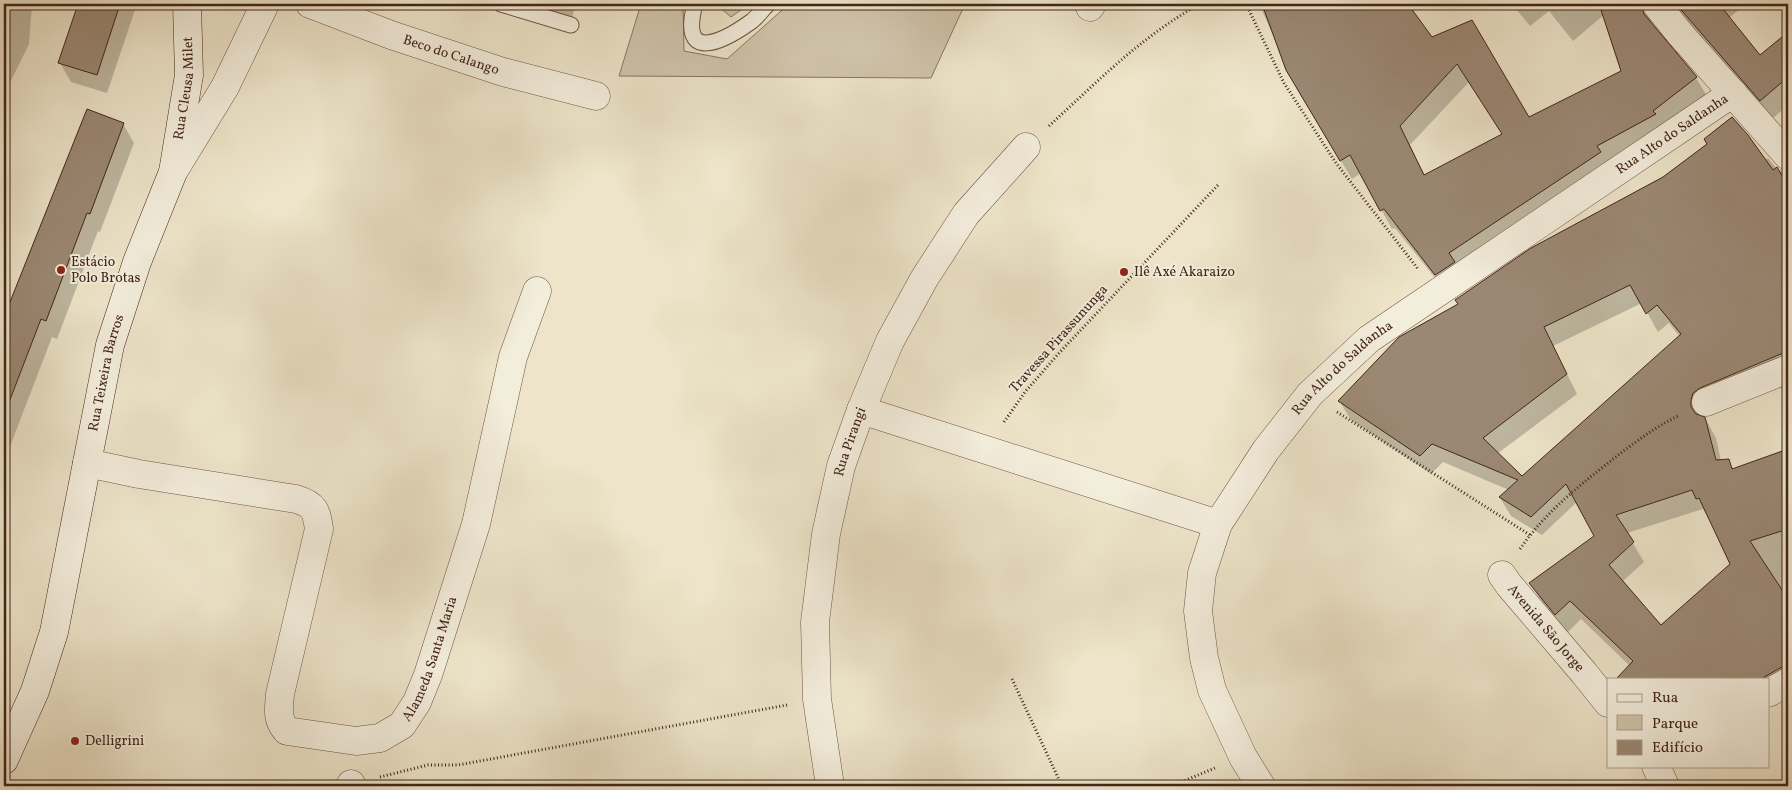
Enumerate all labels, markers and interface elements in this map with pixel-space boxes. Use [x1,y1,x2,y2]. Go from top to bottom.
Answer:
street label: Beco do Calango [400,30,502,80]
street label: Rua Cleusa Milet [169,36,199,141]
street label: Rua Alto do Saldanha [1612,89,1732,179]
place label: Estácio Polo Brotas [71,253,141,288]
place label: Ilê Axé Akaraizo [1134,263,1235,282]
marker: Estácio Polo Brotas [55,264,67,276]
marker: Ilê Axé Akaraizo [1118,266,1130,278]
street label: Travessa Pirassununga [1005,281,1113,397]
street label: Rua Teixeira Barros [84,312,129,433]
street label: Rua Alto do Saldanha [1287,316,1397,419]
street label: Rua Pirangi [829,404,871,478]
street label: Avenida São Jorge [1503,580,1589,676]
street label: Alameda Santa Maria [397,594,462,725]
legend [1607,678,1770,768]
text: Rua [1652,688,1678,709]
text: Parque [1652,714,1698,735]
place label: Delligrini [85,732,144,751]
marker: Delligrini [69,735,81,747]
text: Edifício [1652,738,1703,759]

